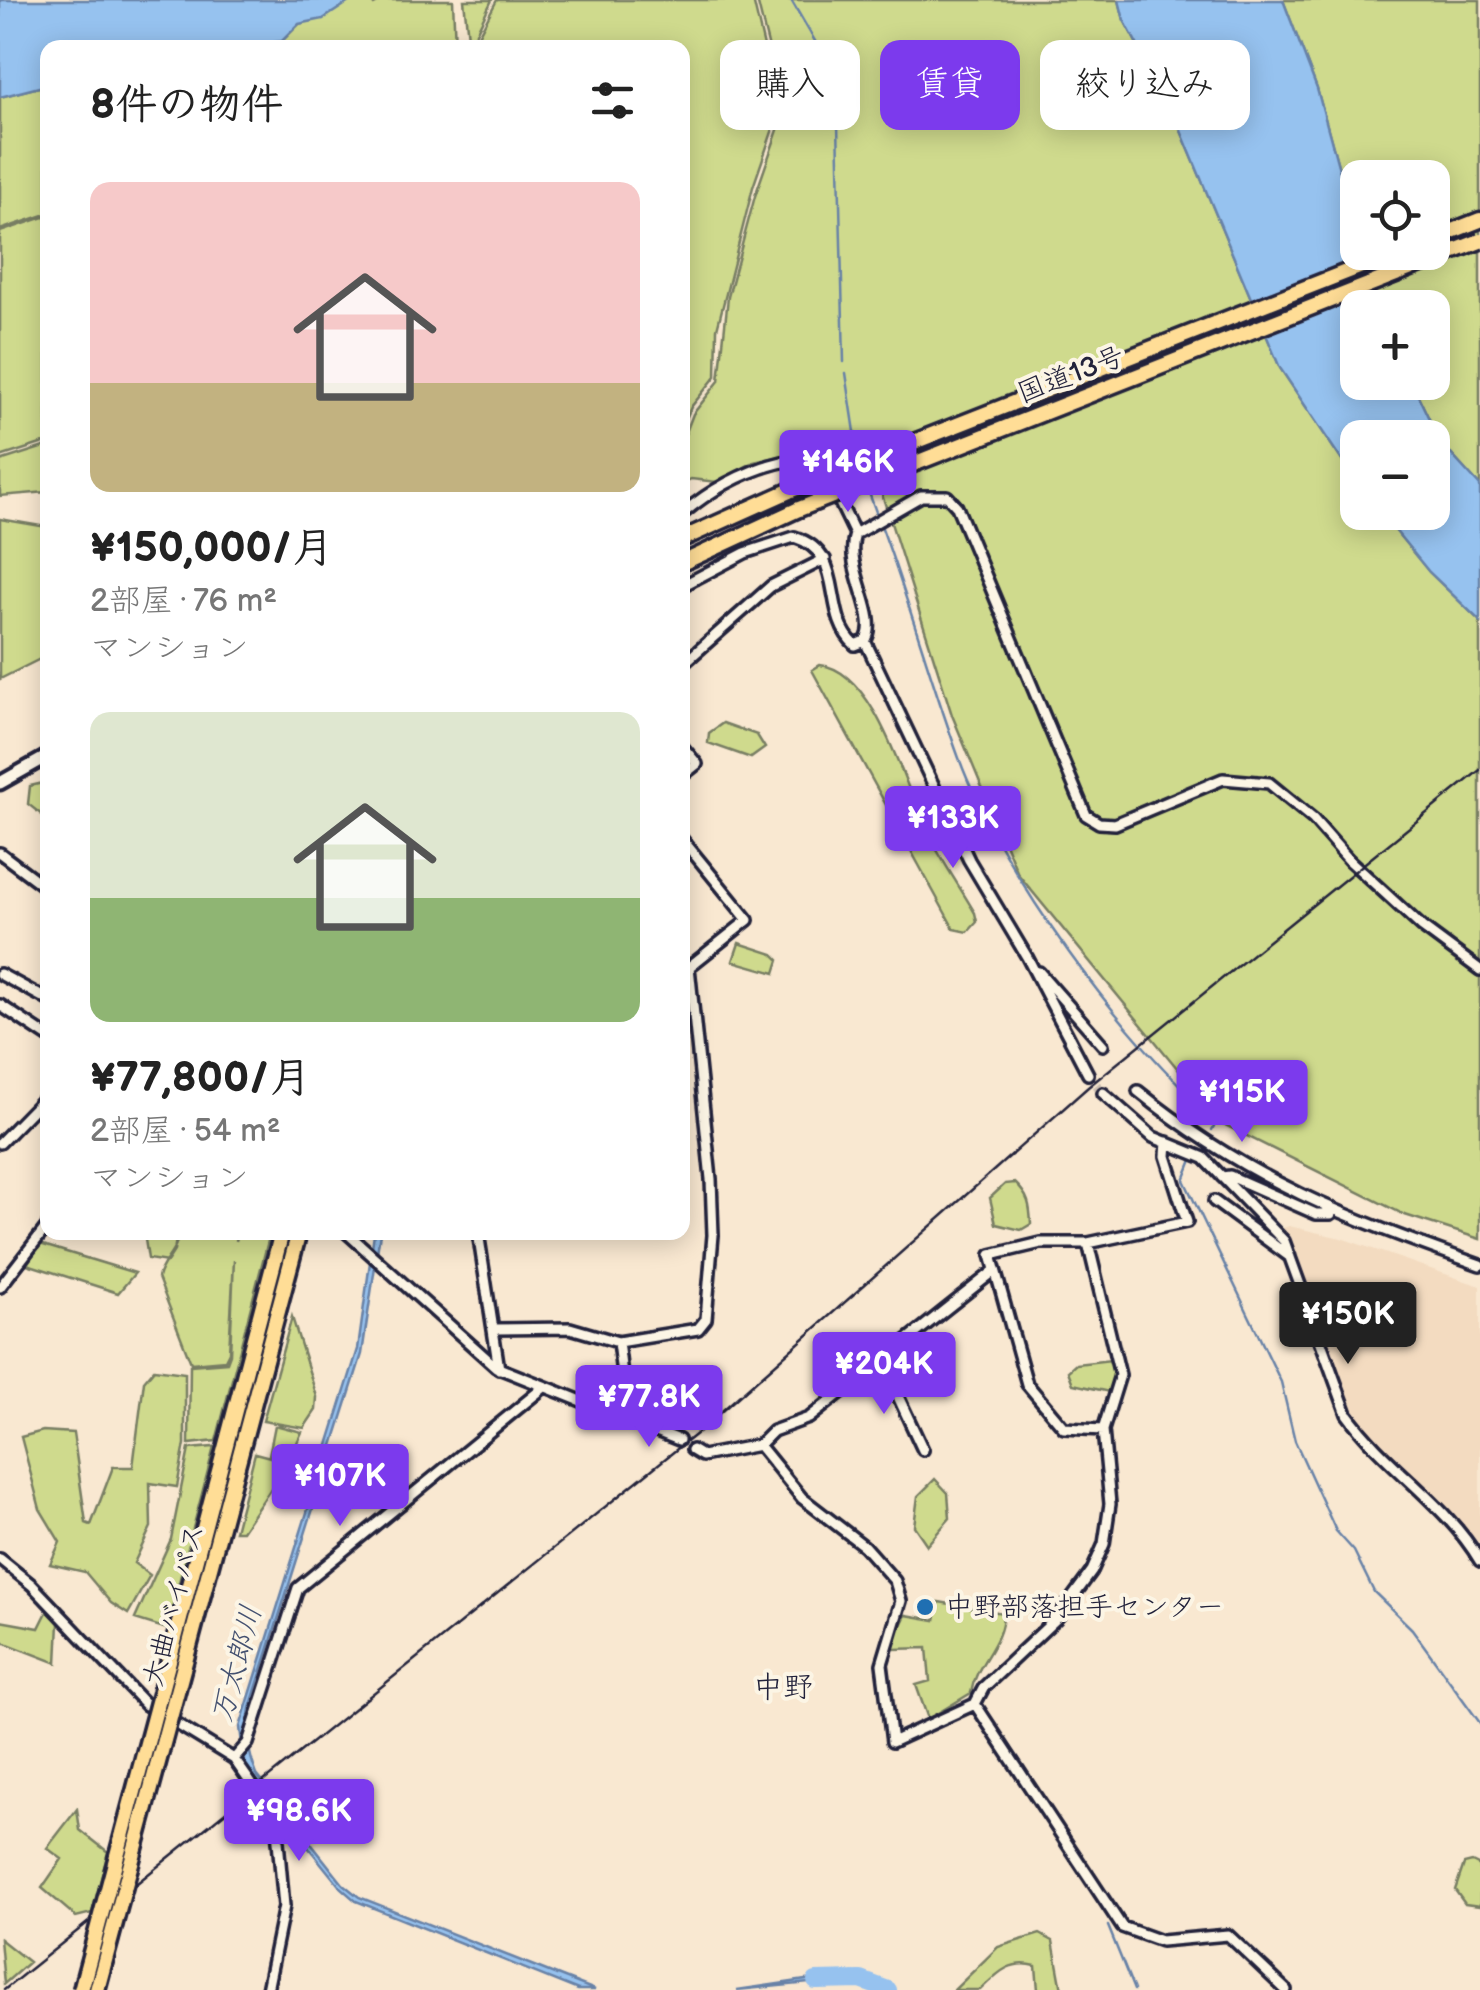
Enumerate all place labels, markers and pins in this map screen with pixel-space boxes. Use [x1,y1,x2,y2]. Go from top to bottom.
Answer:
pin: ¥146K [778,430,918,515]
pin: ¥133K [883,786,1023,871]
pin: ¥115K [1172,1060,1312,1145]
pin: ¥150K [1278,1282,1418,1367]
pin: ¥204K [814,1332,954,1417]
pin: ¥77.8K [568,1365,730,1450]
pin: ¥107K [270,1444,410,1529]
place label: 中野部落担手センター [945,1591,1224,1624]
marker: 中野部落担手センター [914,1596,936,1618]
pin: ¥98.6K [218,1779,380,1864]

